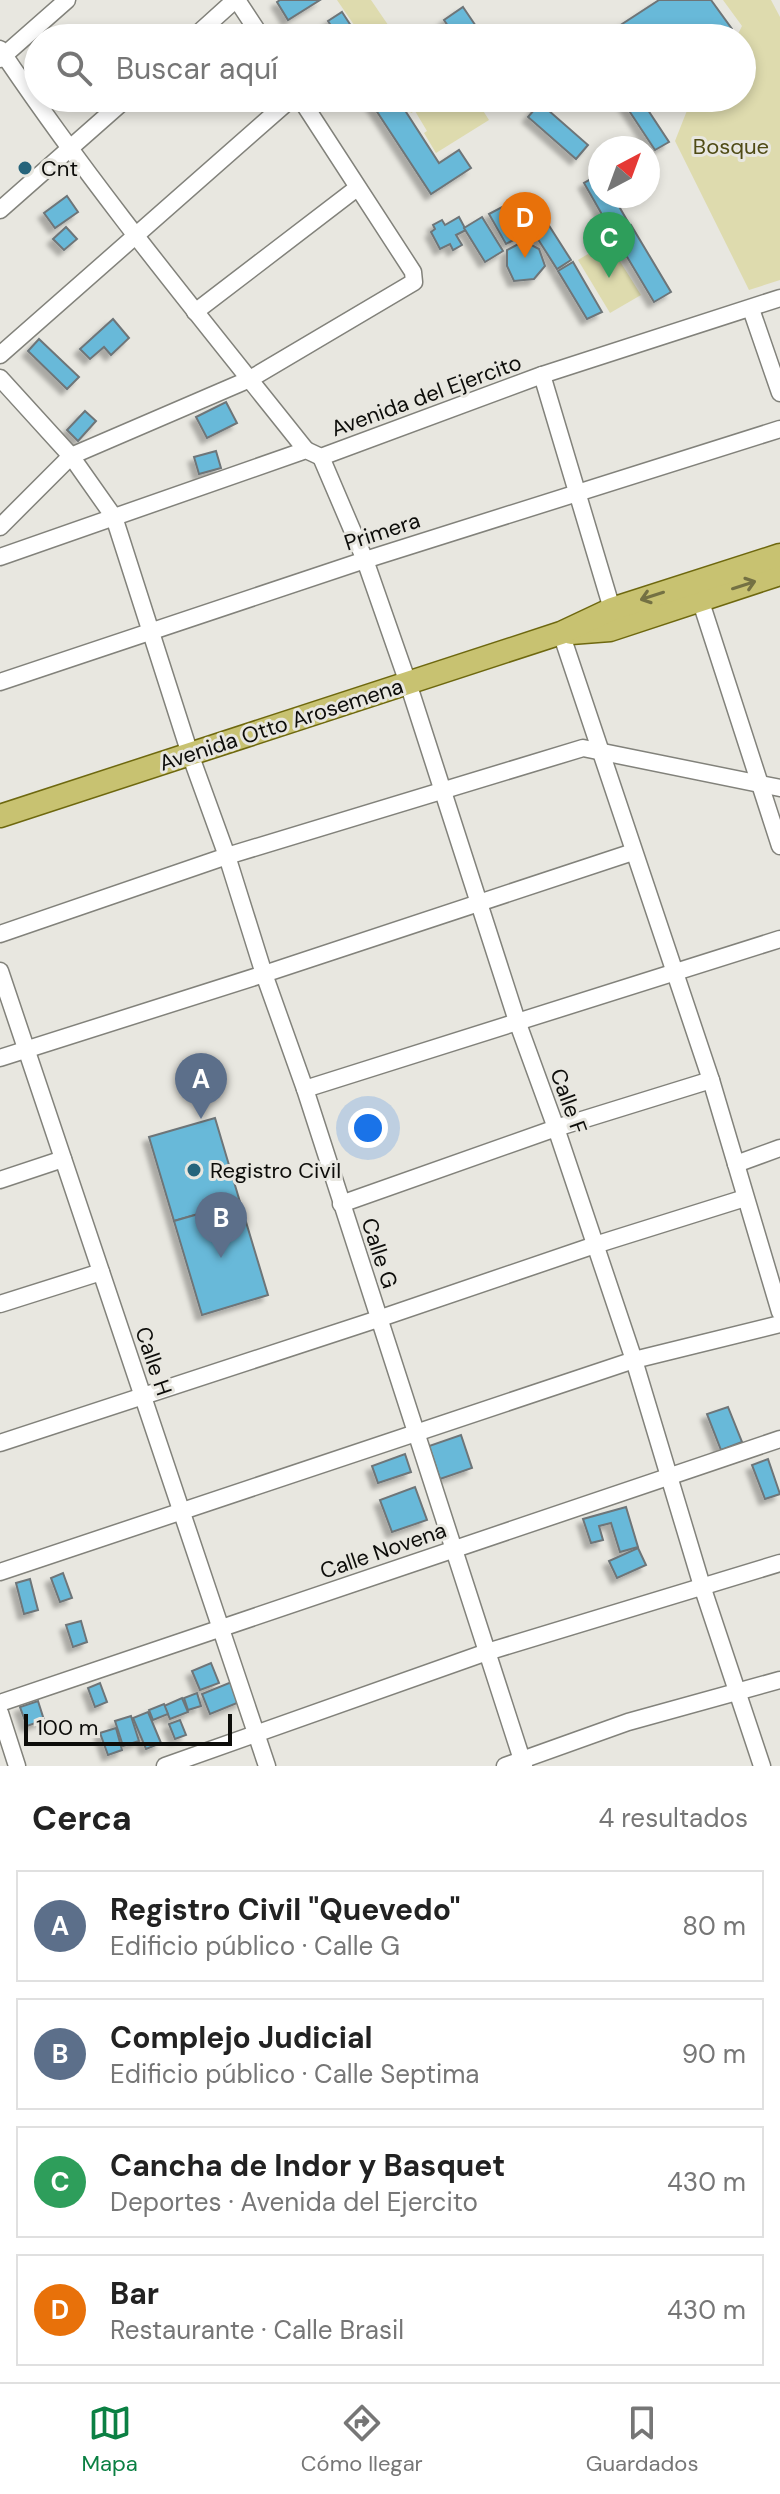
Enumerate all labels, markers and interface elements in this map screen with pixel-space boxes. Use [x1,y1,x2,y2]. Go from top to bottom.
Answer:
search box [24,24,756,112]
icon: search [52,46,96,90]
text: Buscar aquí [116,49,278,88]
park label: Bosque [693,132,769,161]
north arrow [588,136,660,208]
place label: Cnt [41,154,78,183]
marker: Cnt [16,159,34,177]
pin: D [499,192,551,258]
pin: C [583,212,635,278]
street label: Avenida del Ejercito [327,348,525,443]
street label: Primera [340,506,424,557]
one-way arrow [730,577,756,592]
one-way arrow [640,589,666,604]
street label: Avenida Otto Arosemena [155,671,407,778]
pin: A [175,1053,227,1119]
street label: Calle F [543,1064,594,1138]
your location [348,1108,388,1148]
place label: Registro Civil [210,1156,341,1185]
marker: Registro Civil [185,1161,203,1179]
pin: B [195,1192,247,1258]
street label: Calle G [355,1214,405,1292]
street label: Calle H [128,1323,179,1399]
street label: Calle Novena [316,1515,450,1586]
scale bar [24,1710,232,1746]
text: 100 m [36,1713,98,1742]
text: Cerca [32,1796,132,1841]
text: 4 resultados [599,1801,748,1835]
text: Registro Civil "Quevedo" [110,1890,460,1929]
text: A [51,1909,69,1943]
text: 80 m [682,1909,746,1943]
text: Edificio público · Calle G [110,1929,400,1963]
text: Complejo Judicial [110,2018,373,2057]
text: B [52,2037,68,2071]
text: 90 m [682,2037,746,2071]
text: Edificio público · Calle Septima [110,2057,480,2091]
text: Cancha de Indor y Basquet [110,2146,505,2185]
text: C [50,2165,70,2199]
text: 430 m [667,2165,746,2199]
text: Deportes · Avenida del Ejercito [110,2185,478,2219]
text: Bar [110,2274,159,2313]
text: D [51,2293,69,2327]
text: 430 m [667,2293,746,2327]
text: Restaurante · Calle Brasil [110,2313,404,2347]
tab: Mapa [82,2401,138,2478]
tab: Cómo llegar [301,2401,423,2478]
tab: Guardados [586,2401,698,2478]

